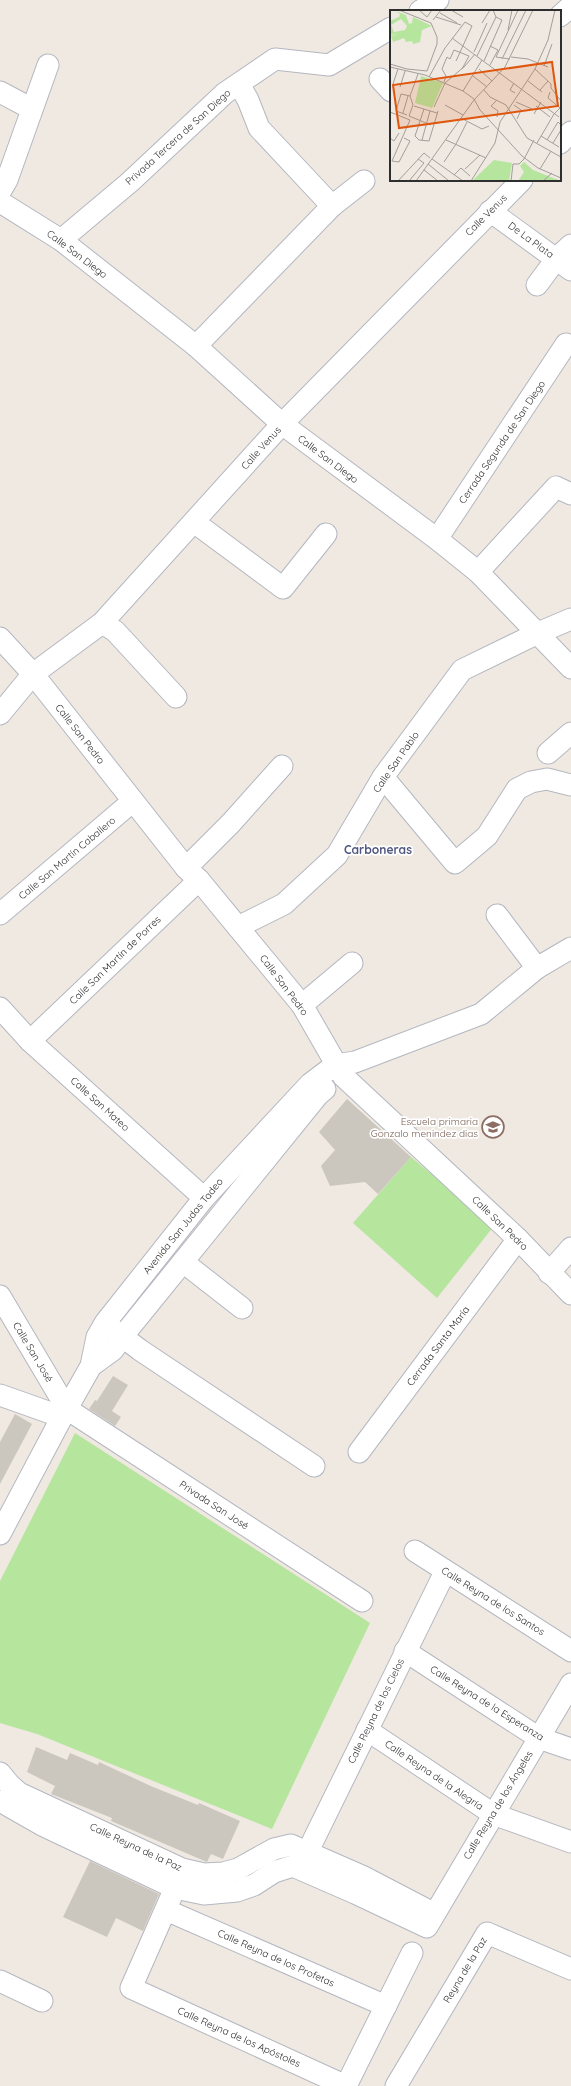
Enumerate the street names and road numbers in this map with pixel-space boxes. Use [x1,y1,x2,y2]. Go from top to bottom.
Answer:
street label: Privada Tercera de San Diego [123,86,233,188]
street label: Calle Venus [462,191,510,239]
street label: De La Plata [506,219,556,261]
street label: Calle San Diego [44,227,110,281]
street label: Cerrada Segunda de San Diego [456,378,548,506]
street label: Calle Venus [238,423,284,472]
street label: Calle San Diego [295,432,361,486]
street label: Calle San Pedro [52,701,108,767]
street label: Calle San Pablo [370,729,422,795]
street label: Calle San Martín Caballero [16,814,118,902]
street label: Calle San Martín de Porres [67,913,164,1007]
street label: Calle San Pedro [257,952,311,1018]
street label: Calle San Mateo [68,1074,132,1134]
street label: Avenida San Judas Tadeo [140,1175,226,1277]
street label: Calle San Pedro [469,1193,531,1253]
street label: Cerrada Santa María [404,1303,472,1389]
street label: Calle San José [10,1320,56,1385]
street label: Privada San José [177,1478,252,1533]
street label: Calle Reyna de los Santos [439,1564,547,1638]
street label: Calle Reyna de los Cielos [345,1656,407,1766]
street label: Calle Reyna de la Esperanza [428,1663,546,1743]
street label: Calle Reyna de la Alegría [382,1737,486,1813]
street label: Calle Reyna de los Ángeles [460,1748,536,1862]
street label: Calle Reyna de la Paz [88,1820,184,1874]
street label: Calle Reyna de los Profetas [215,1926,337,1990]
street label: Reyna de la Paz [440,1934,490,2005]
street label: Calle Reyna de los Apóstoles [175,2004,303,2070]

